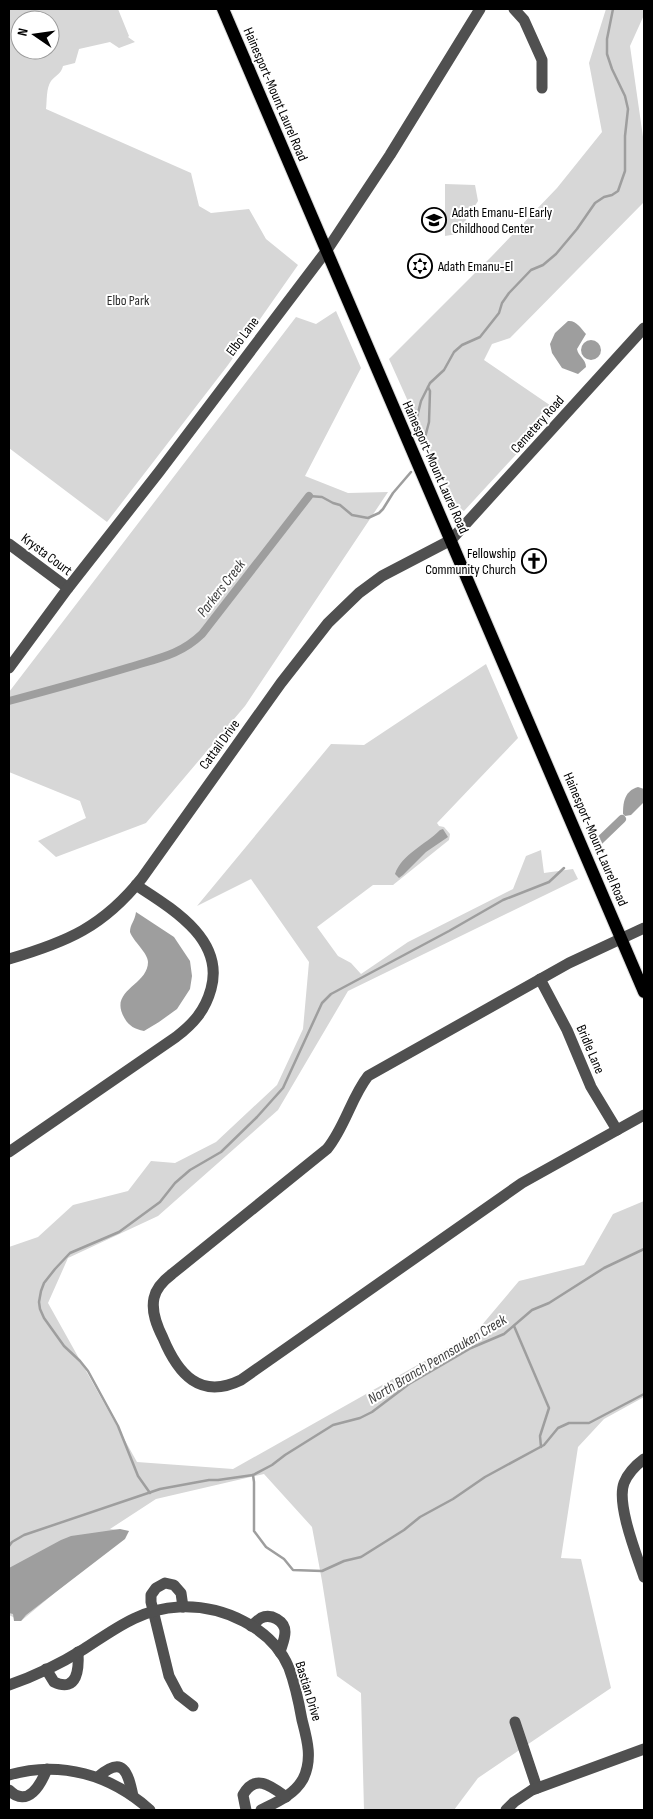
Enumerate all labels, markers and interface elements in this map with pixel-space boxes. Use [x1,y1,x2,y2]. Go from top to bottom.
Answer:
north arrow [10,10,60,60]
street label: Hainesport-Mount Laurel Road [240,25,311,164]
text: N [14,27,32,38]
place label: Adath Emanu-El Early Childhood Center [451,204,553,237]
school or university icon: Adath Emanu-El Early Childhood Center [421,207,447,233]
synagogue icon: Adath Emanu-El [407,253,433,279]
place label: Adath Emanu-El [437,258,513,275]
park label: Elbo Park [107,292,150,309]
street label: Elbo Lane [222,313,263,359]
street label: Cemetery Road [507,392,568,457]
street label: Hainesport-Mount Laurel Road [399,398,473,536]
street label: Krysta Court [18,530,76,579]
place label: Fellowship Community Church [425,545,516,578]
church icon: Fellowship Community Church [521,548,547,574]
water label: Parkers Creek [193,555,250,621]
street label: Cattail Drive [196,716,243,773]
street label: Hainesport-Mount Laurel Road [560,770,631,909]
street label: Bridle Lane [573,1022,608,1076]
water label: North Branch Pennsauken Creek [364,1310,511,1408]
street label: Bastian Drive [291,1659,326,1723]

